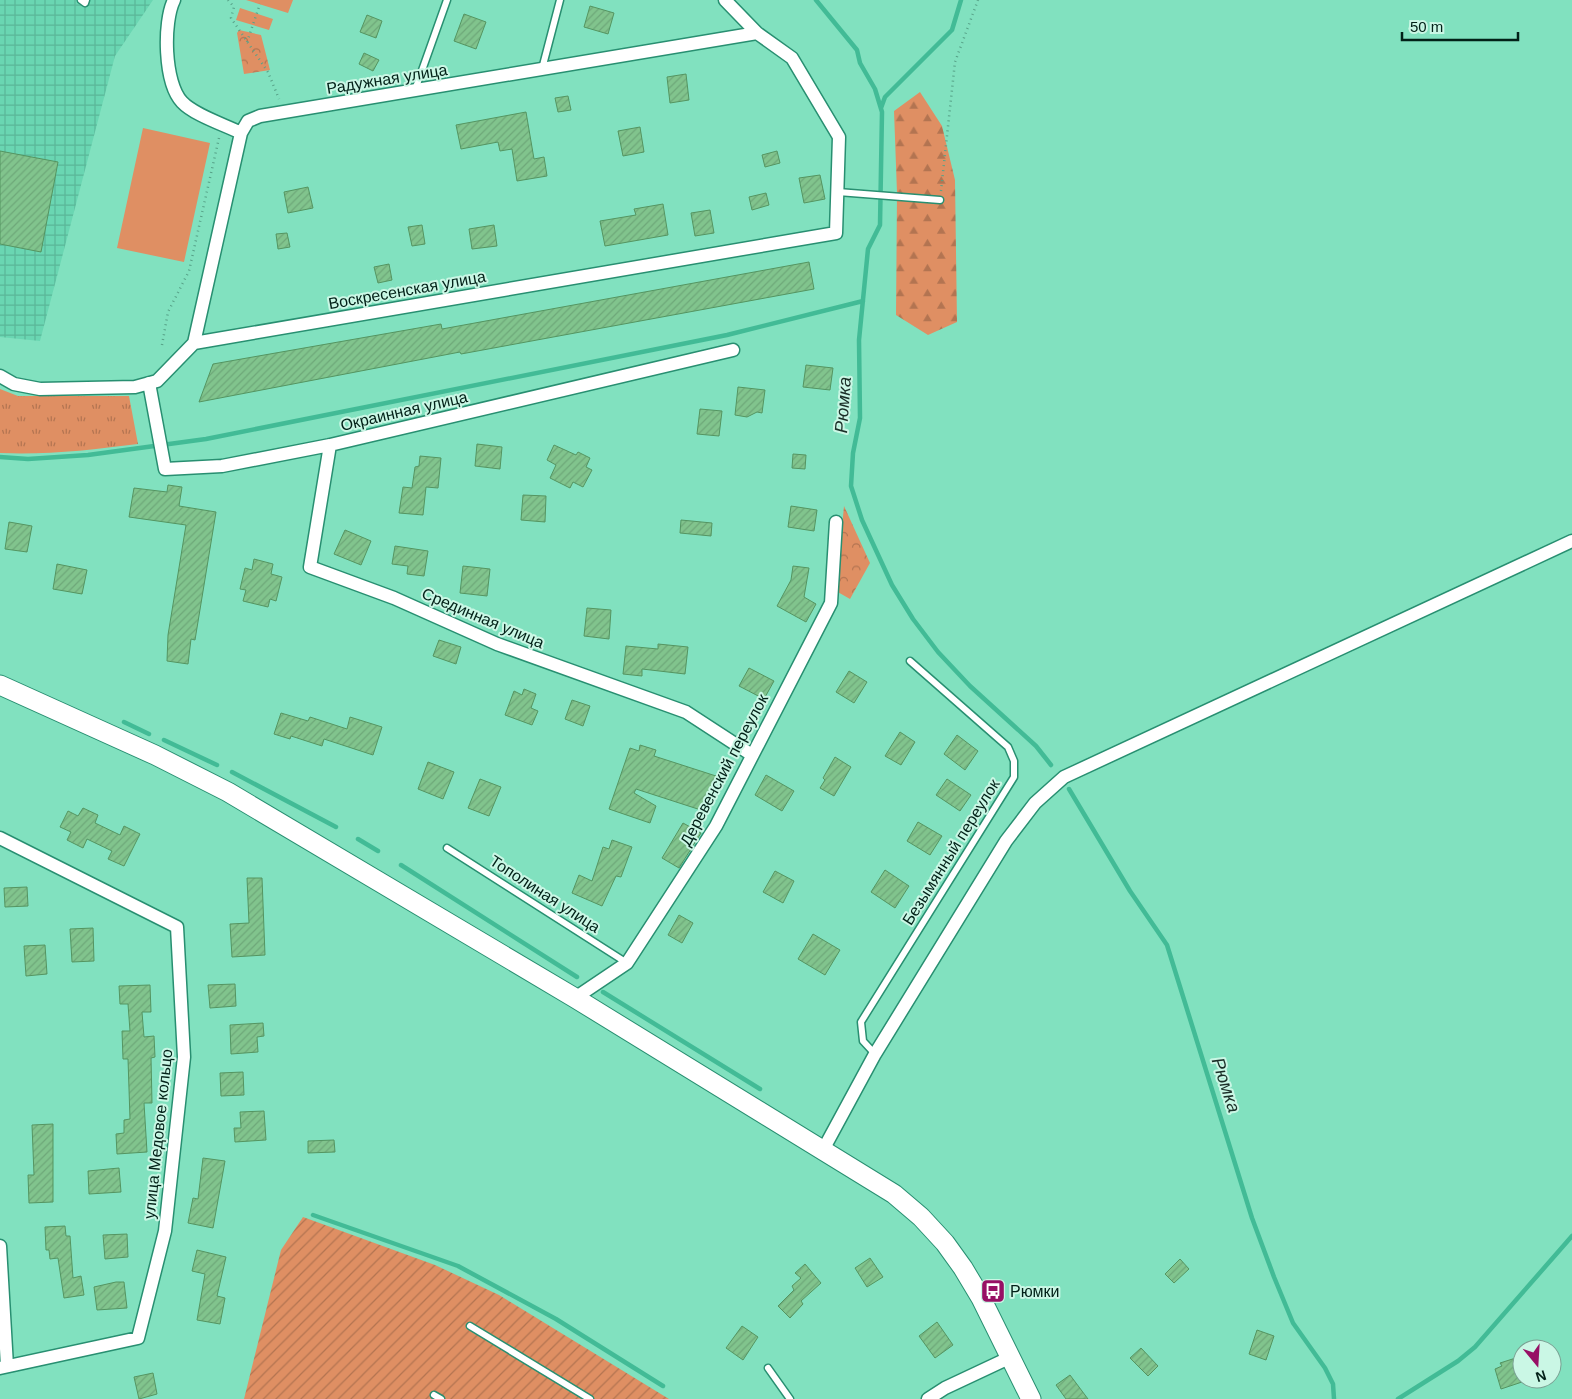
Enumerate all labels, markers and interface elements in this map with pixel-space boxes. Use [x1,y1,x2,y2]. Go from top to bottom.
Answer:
scale bar [1402,10,1518,42]
text: 50 m [1410,18,1443,35]
street label: Радужная улица [325,61,449,97]
street label: Воскресенская улица [327,268,487,312]
water label: Рюмка [831,376,855,434]
street label: Окраинная улица [339,388,469,434]
street label: Срединная улица [419,585,547,651]
street label: Деревенский переулок [677,690,772,849]
street label: Безымянный переулок [899,775,1003,928]
street label: Тополиная улица [487,852,603,936]
street label: улица Медовое кольцо [141,1048,175,1220]
water label: Рюмка [1208,1055,1244,1115]
bus stop icon: Рюмки [980,1278,1006,1304]
place label: Рюмки [1010,1283,1059,1300]
north arrow [1512,1339,1562,1389]
text: N [1534,1367,1548,1386]

